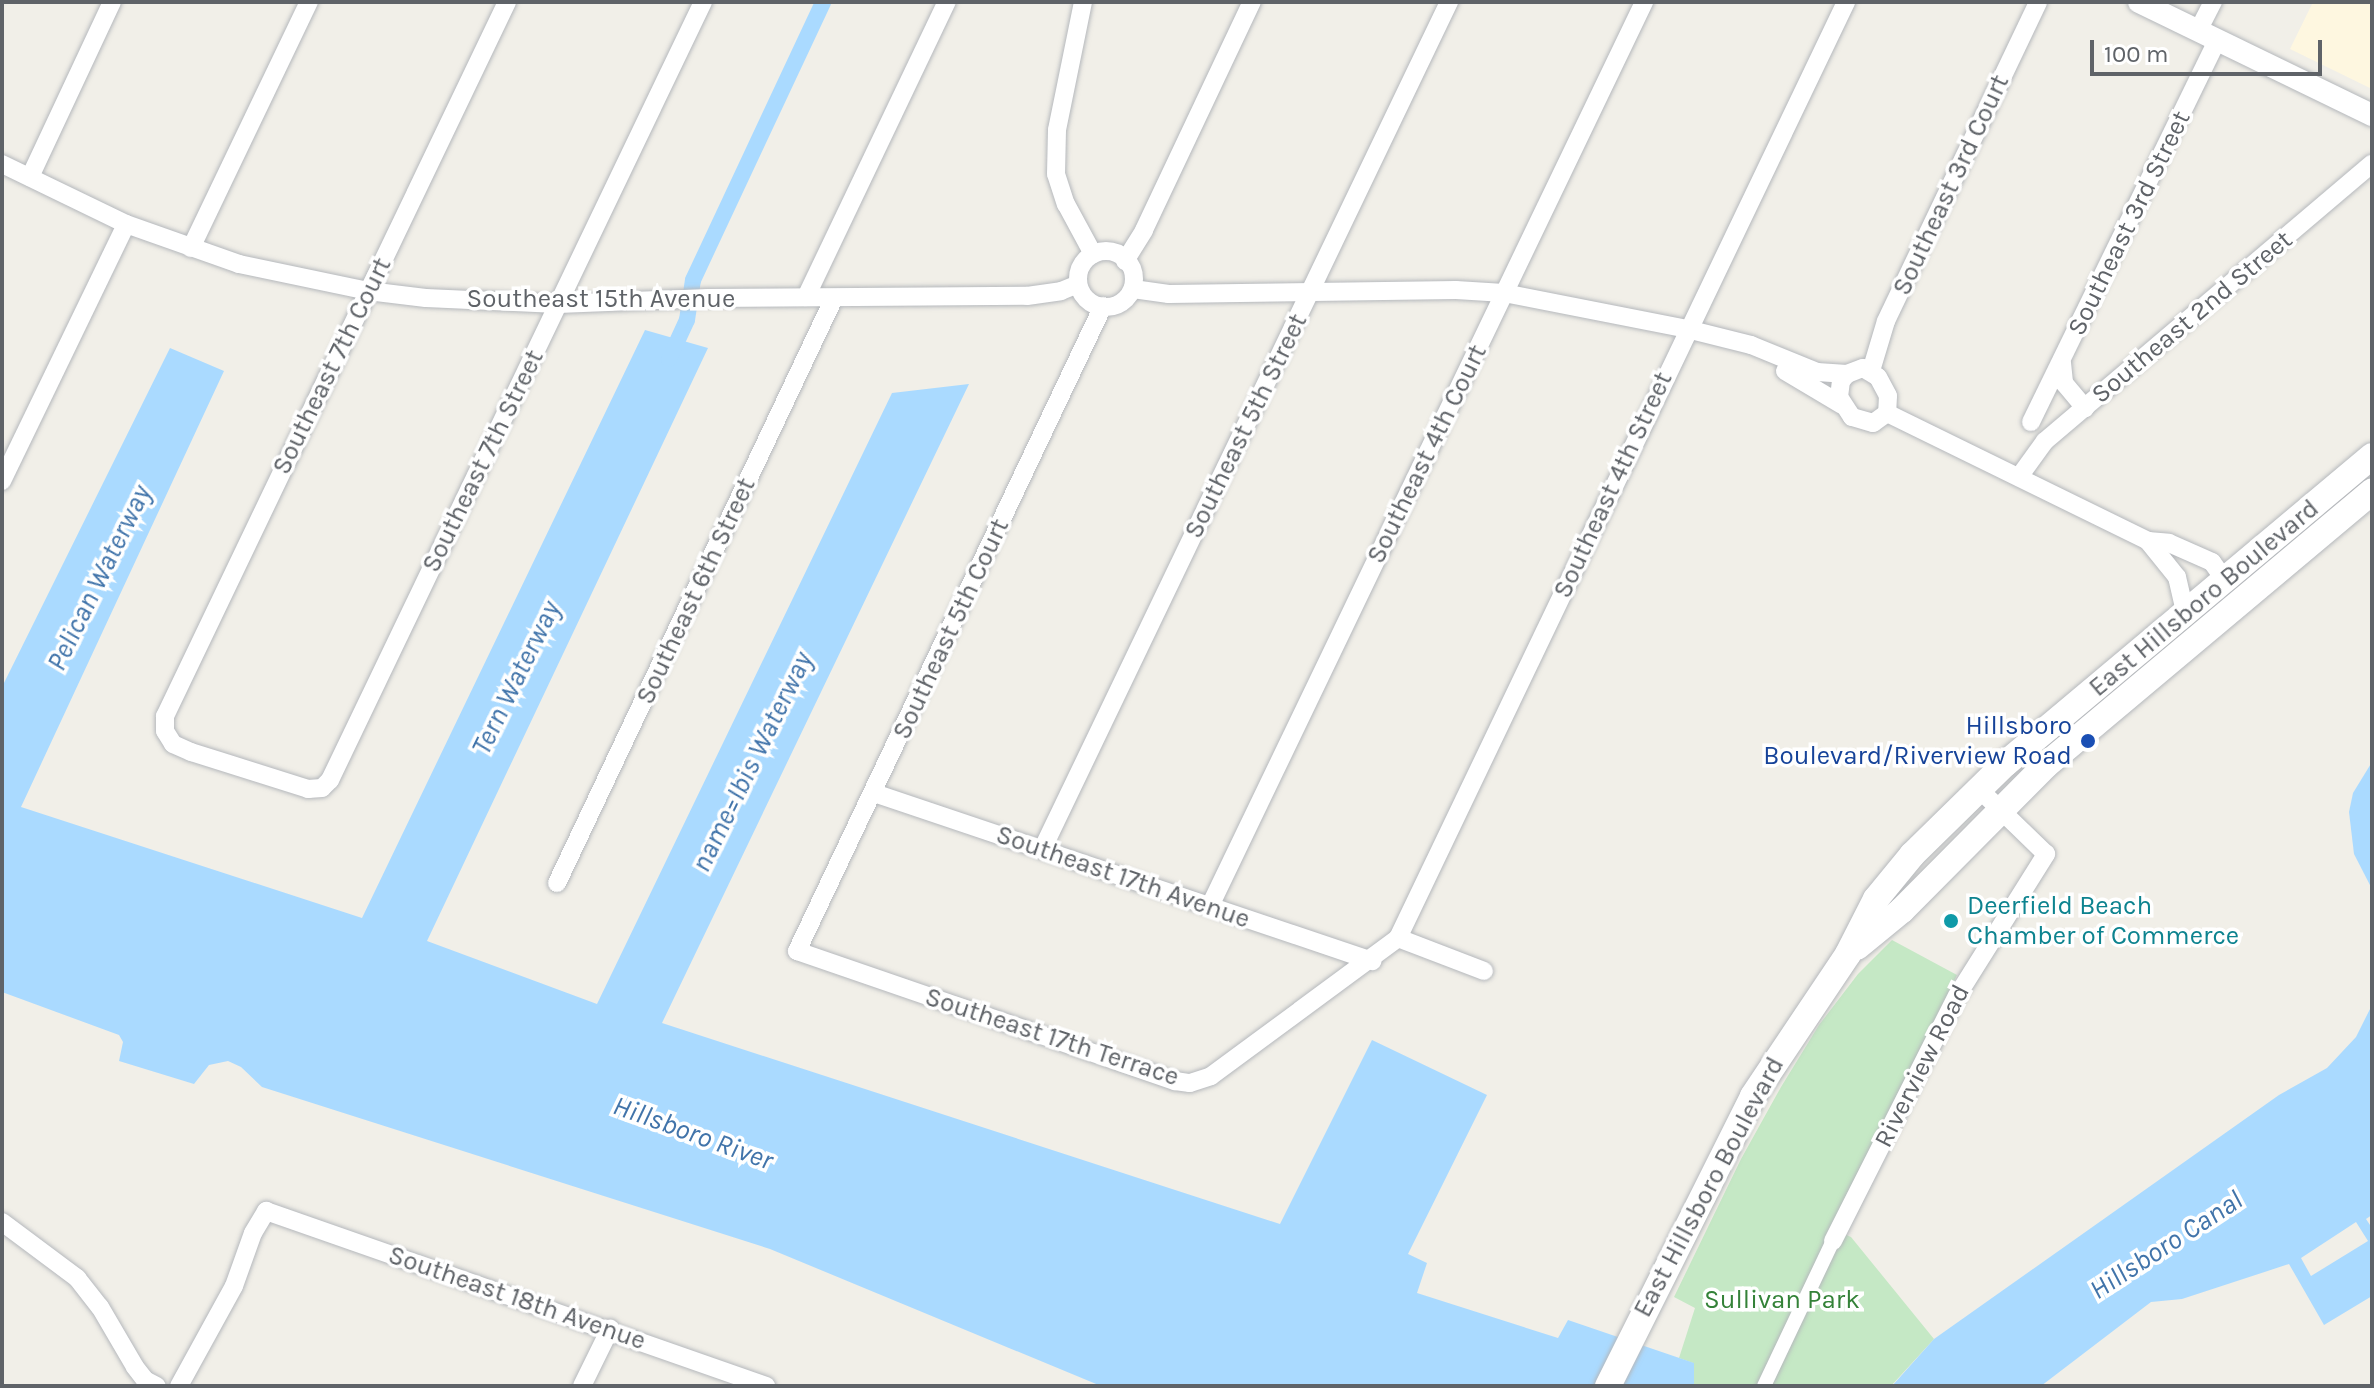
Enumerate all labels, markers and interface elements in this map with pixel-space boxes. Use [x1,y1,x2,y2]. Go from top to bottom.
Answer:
scale bar [2094,24,2326,74]
text: 100 m [2104,40,2169,68]
street label: Southeast 3rd Court [1886,70,2016,300]
street label: Southeast 3rd Street [2061,106,2197,340]
street label: Southeast 2nd Street [2085,224,2299,410]
street label: Southeast 7th Court [266,253,398,479]
street label: Southeast 15th Avenue [467,283,735,315]
street label: Southeast 5th Street [1178,309,1314,543]
street label: Southeast 4th Court [1360,339,1494,569]
street label: Southeast 7th Street [416,345,550,577]
street label: Southeast 4th Street [1547,367,1679,603]
street label: Southeast 6th Street [630,473,762,709]
water label: Pelican Waterway [40,480,158,676]
street label: East Hillsboro Boulevard [2083,493,2325,703]
street label: Southeast 5th Court [886,514,1016,744]
water label: Tern Waterway [464,596,568,760]
water label: name=Ibis Waterway [684,646,820,878]
place label: Hillsboro Boulevard/Riverview Road [1763,710,2072,772]
marker: Hillsboro Boulevard/Riverview Road [2079,732,2097,750]
street label: Southeast 17th Avenue [992,819,1254,935]
place label: Deerfield Beach Chamber of Commerce [1967,890,2239,952]
marker: Deerfield Beach Chamber of Commerce [1942,912,1960,930]
street label: Riverview Road [1868,979,1976,1153]
street label: Southeast 17th Terrace [921,981,1183,1093]
street label: East Hillsboro Boulevard [1627,1052,1791,1322]
water label: Hillsboro River [608,1089,778,1177]
water label: Hillsboro Canal [2083,1183,2249,1307]
street label: Southeast 18th Avenue [384,1239,650,1357]
park label: Sullivan Park [1704,1284,1860,1316]

